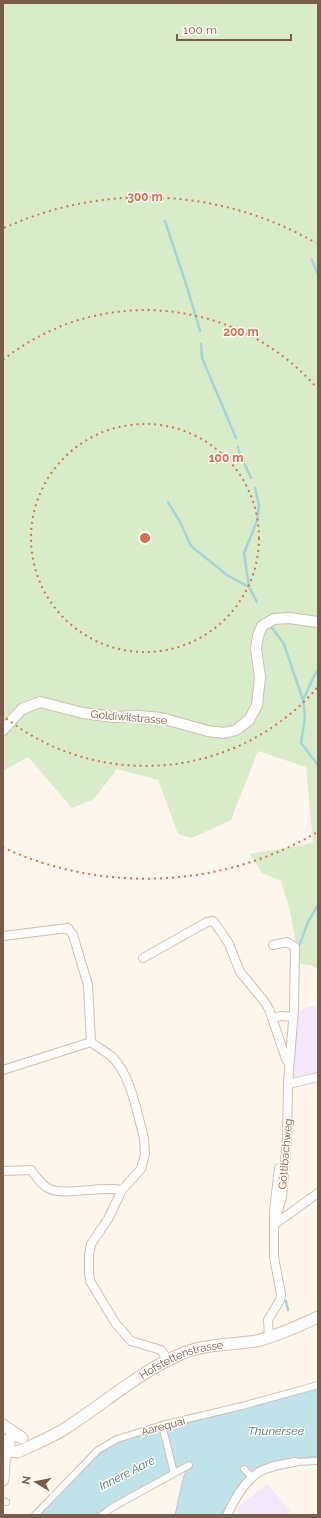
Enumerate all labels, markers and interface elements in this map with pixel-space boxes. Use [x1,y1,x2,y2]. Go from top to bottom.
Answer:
scale bar [177,16,291,42]
text: 100 m [183,23,217,37]
text: 300 m [127,190,163,204]
text: 200 m [223,325,259,339]
text: 100 m [209,451,243,465]
centre of rings [138,531,152,545]
street label: Goldiwilstrasse [90,708,168,727]
street label: Göttibachweg [276,1118,295,1190]
street label: Hofstettenstrasse [137,1339,224,1382]
street label: Aarequai [140,1414,187,1439]
water label: Thunersee [248,1424,305,1438]
water label: Innere Aare [97,1453,158,1493]
north arrow [16,1462,56,1502]
text: N [20,1475,34,1486]

